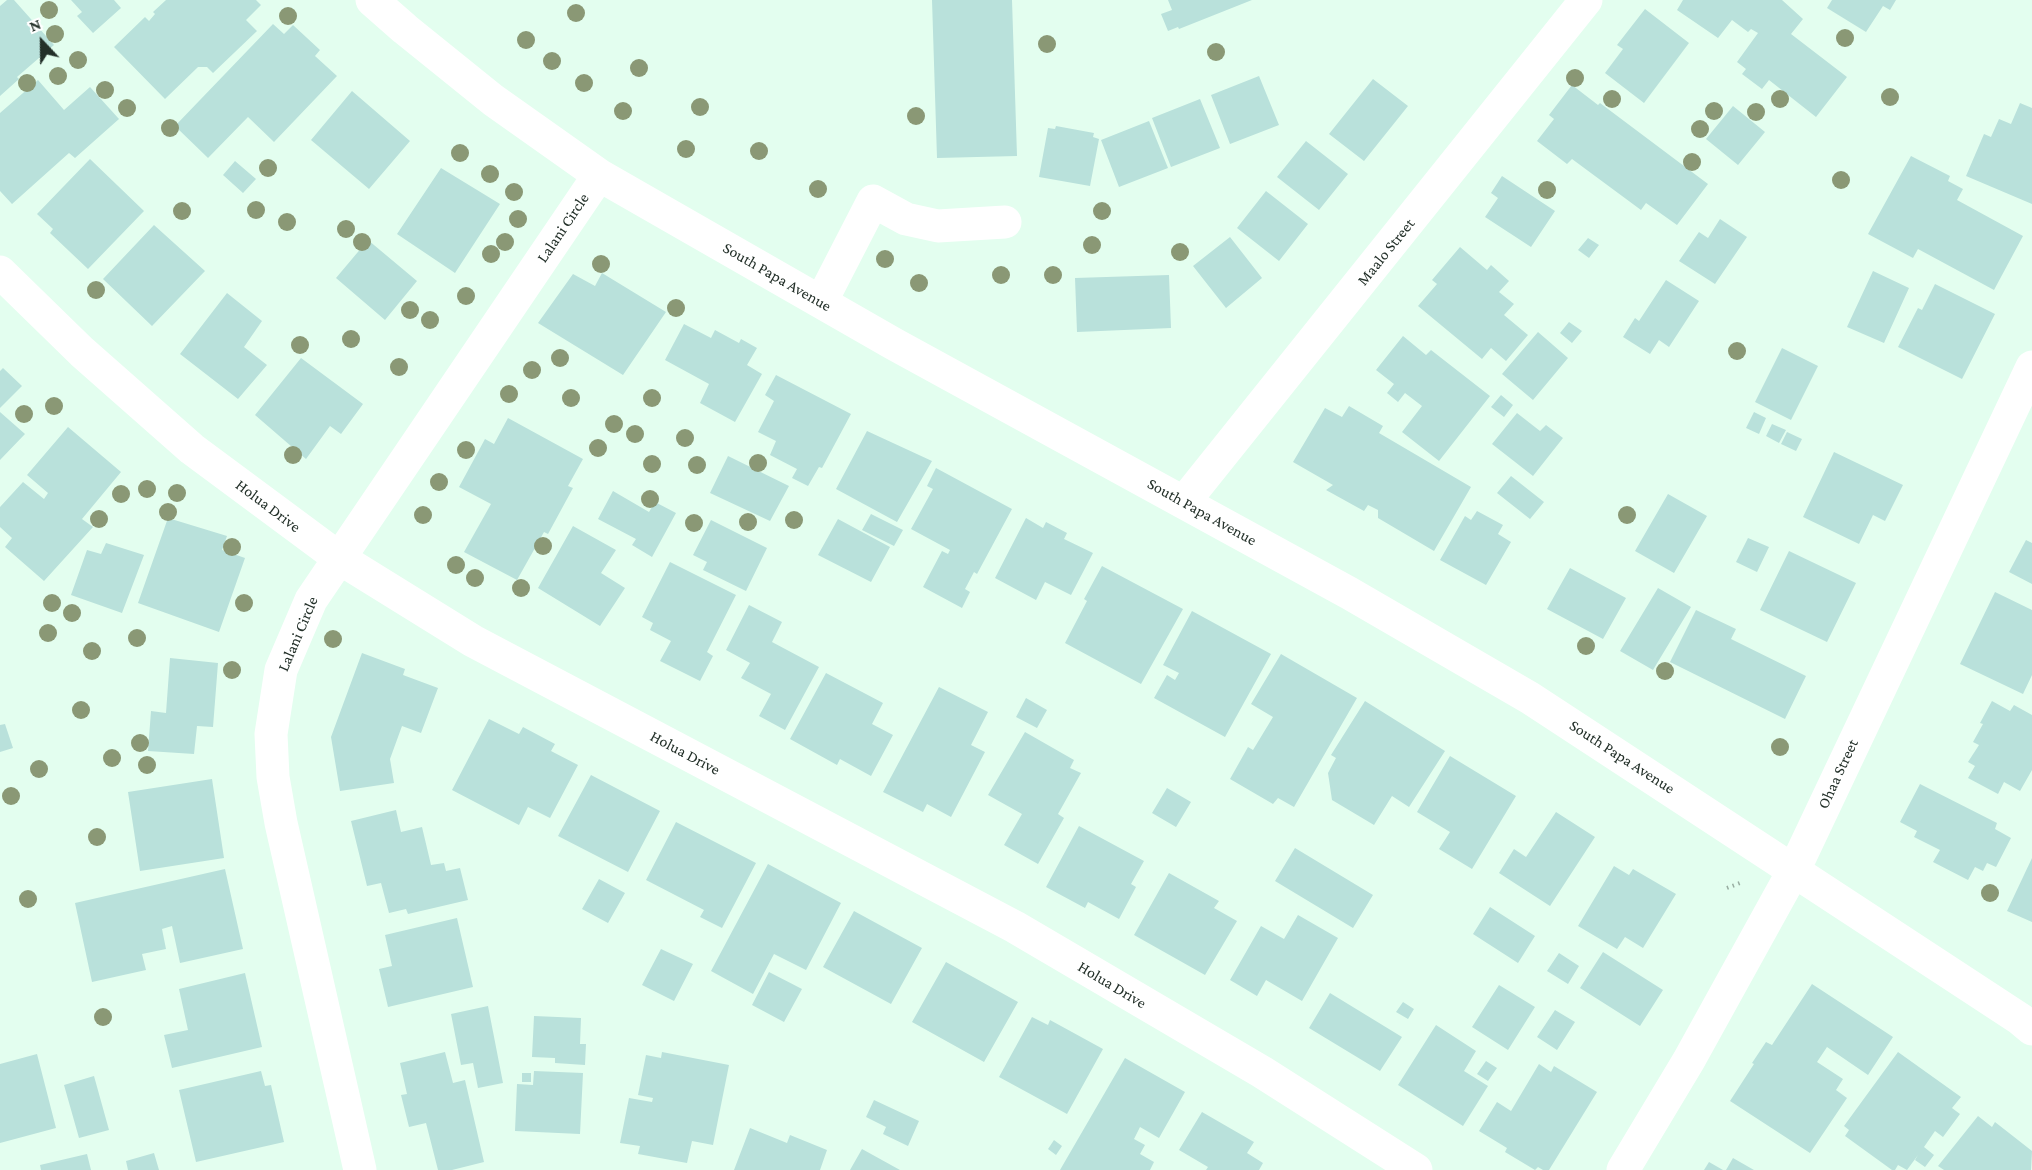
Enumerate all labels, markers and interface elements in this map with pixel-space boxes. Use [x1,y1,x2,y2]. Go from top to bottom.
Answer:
north arrow [12,12,72,72]
text: N [27,15,43,35]
street label: Lalani Circle [533,190,593,266]
street label: Maalo Street [1353,215,1419,289]
street label: South Papa Avenue [719,238,835,316]
street label: South Papa Avenue [1144,474,1260,550]
street label: Holua Drive [232,475,304,537]
street label: Lalani Circle [274,594,322,674]
street label: South Papa Avenue [1566,716,1678,798]
street label: Holua Drive [647,727,723,779]
street label: Ohaa Street [1814,736,1862,812]
street label: Holua Drive [1074,957,1150,1013]

